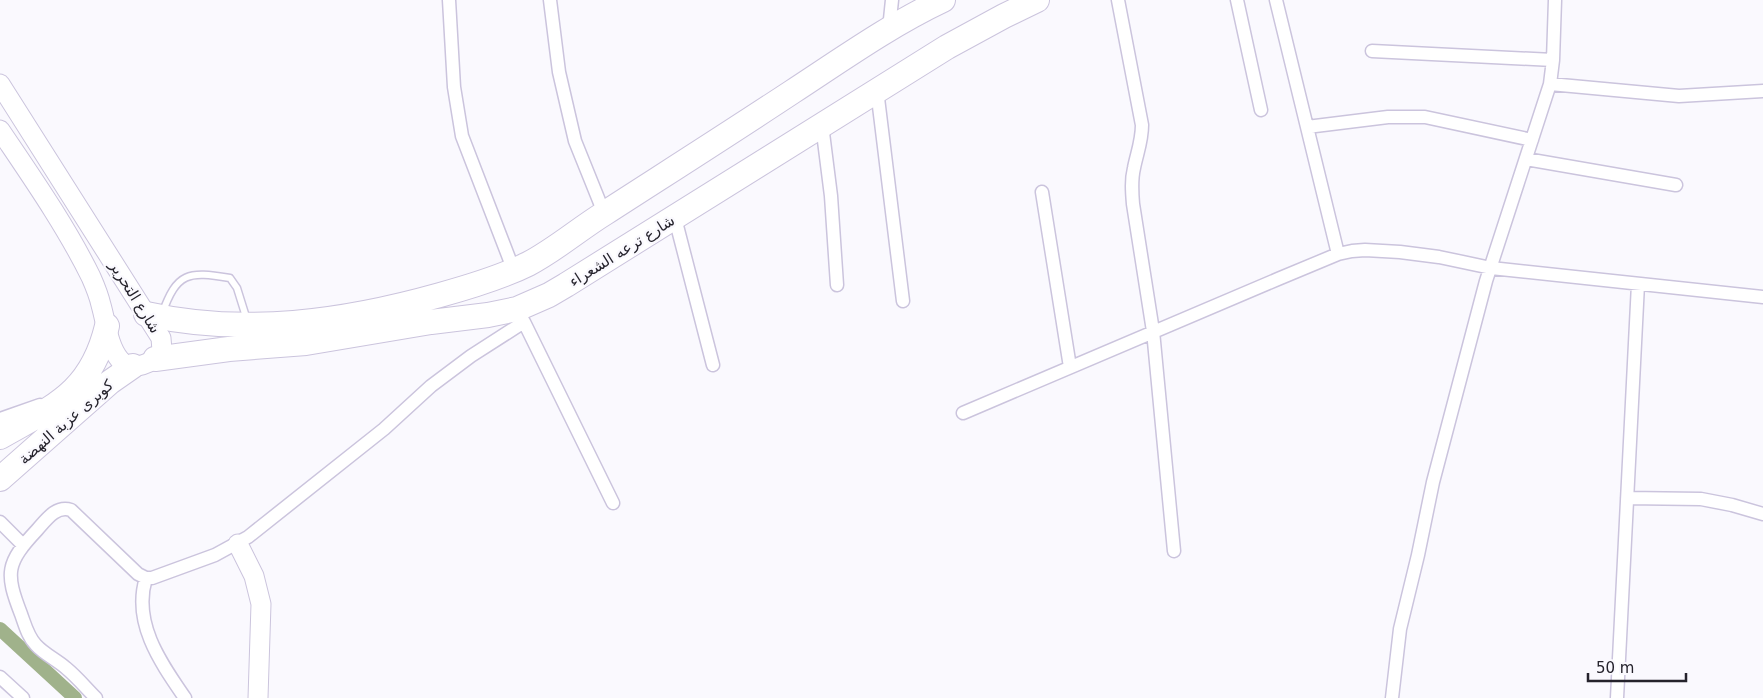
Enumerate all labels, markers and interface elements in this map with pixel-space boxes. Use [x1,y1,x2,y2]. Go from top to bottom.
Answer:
street label: شارع ترعه الشعراء [566,211,678,291]
street label: شارع التحرير [105,257,164,336]
street label: كوبرى عزبة النهضة [15,376,118,468]
scale bar [1588,650,1686,682]
text: 50 m [1596,659,1634,677]

